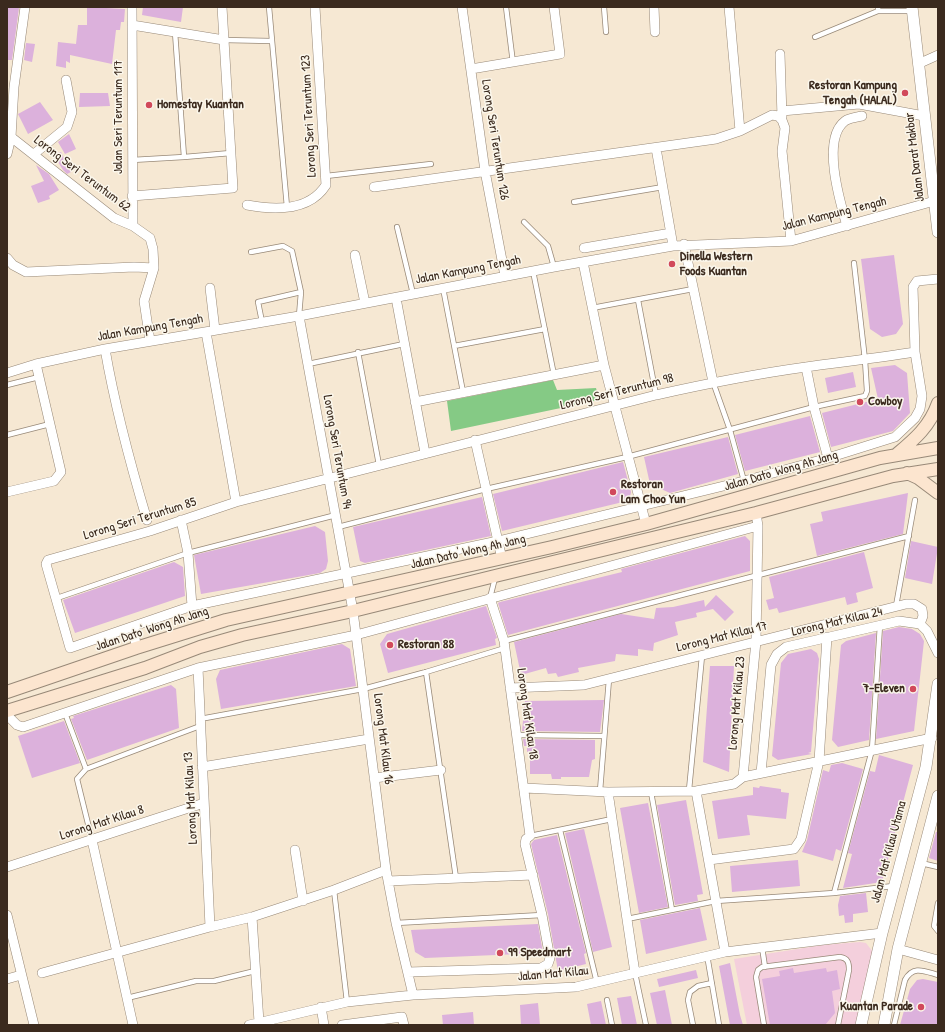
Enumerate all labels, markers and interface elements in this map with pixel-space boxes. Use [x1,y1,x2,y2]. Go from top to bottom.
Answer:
street label: Lorong Seri Teruntum 123 [298,54,320,178]
street label: Jalan Seri Teruntum 117 [111,60,127,174]
place label: Restoran Kampung Tengah (HALAL) [809,78,897,109]
street label: Lorong Seri Teruntum 126 [478,79,512,201]
marker: Restoran Kampung Tengah (HALAL) [900,88,910,98]
place label: Homestay Kuantan [157,97,244,113]
marker: Homestay Kuantan [144,100,154,110]
street label: Jalan Darat Makbar [902,111,928,203]
street label: Lorong Seri Teruntum 62 [31,133,133,215]
street label: Jalan Kampung Tengah [780,193,888,235]
place label: Dinella Western Foods Kuantan [680,249,753,280]
street label: Jalan Kampung Tengah [414,252,522,288]
marker: Dinella Western Foods Kuantan [667,259,677,269]
street label: Jalan Kampung Tengah [96,311,204,345]
street label: Lorong Seri Teruntum 98 [559,370,675,414]
street label: Lorong Seri Teruntum 94 [319,394,355,510]
place label: Cowboy [868,394,902,410]
marker: Cowboy [855,397,865,407]
street label: Jalan Dato' Wong Ah Jang [722,447,840,495]
place label: Restoran Lam Choo Yun [621,477,686,508]
marker: Restoran Lam Choo Yun [608,487,618,497]
street label: Lorong Seri Teruntum 85 [82,494,198,544]
street label: Jalan Dato' Wong Ah Jang [409,531,527,573]
street label: Jalan Dato' Wong Ah Jang [94,603,210,655]
street label: Lorong Mat Kilau 24 [790,604,884,640]
street label: Lorong Mat Kilau 17 [675,618,769,656]
place label: Restoran 88 [398,637,454,653]
marker: Restoran 88 [385,640,395,650]
street label: Lorong Mat Kilau 23 [725,656,749,750]
street label: Lorong Mat Kilau 18 [513,667,541,761]
place label: 7-Eleven [863,681,905,697]
marker: 7-Eleven [908,684,918,694]
street label: Lorong Mat Kilau 16 [370,693,396,785]
street label: Lorong Mat Kilau 13 [181,752,201,844]
street label: Jalan Mat Kilau Utama [868,799,910,905]
street label: Lorong Mat Kilau 8 [58,802,146,844]
place label: 99 Speedmart [508,945,571,961]
marker: 99 Speedmart [495,948,505,958]
street label: Jalan Mat Kilau [517,963,589,985]
place label: Kuantan Parade [840,999,913,1015]
marker: Kuantan Parade [916,1002,926,1012]

